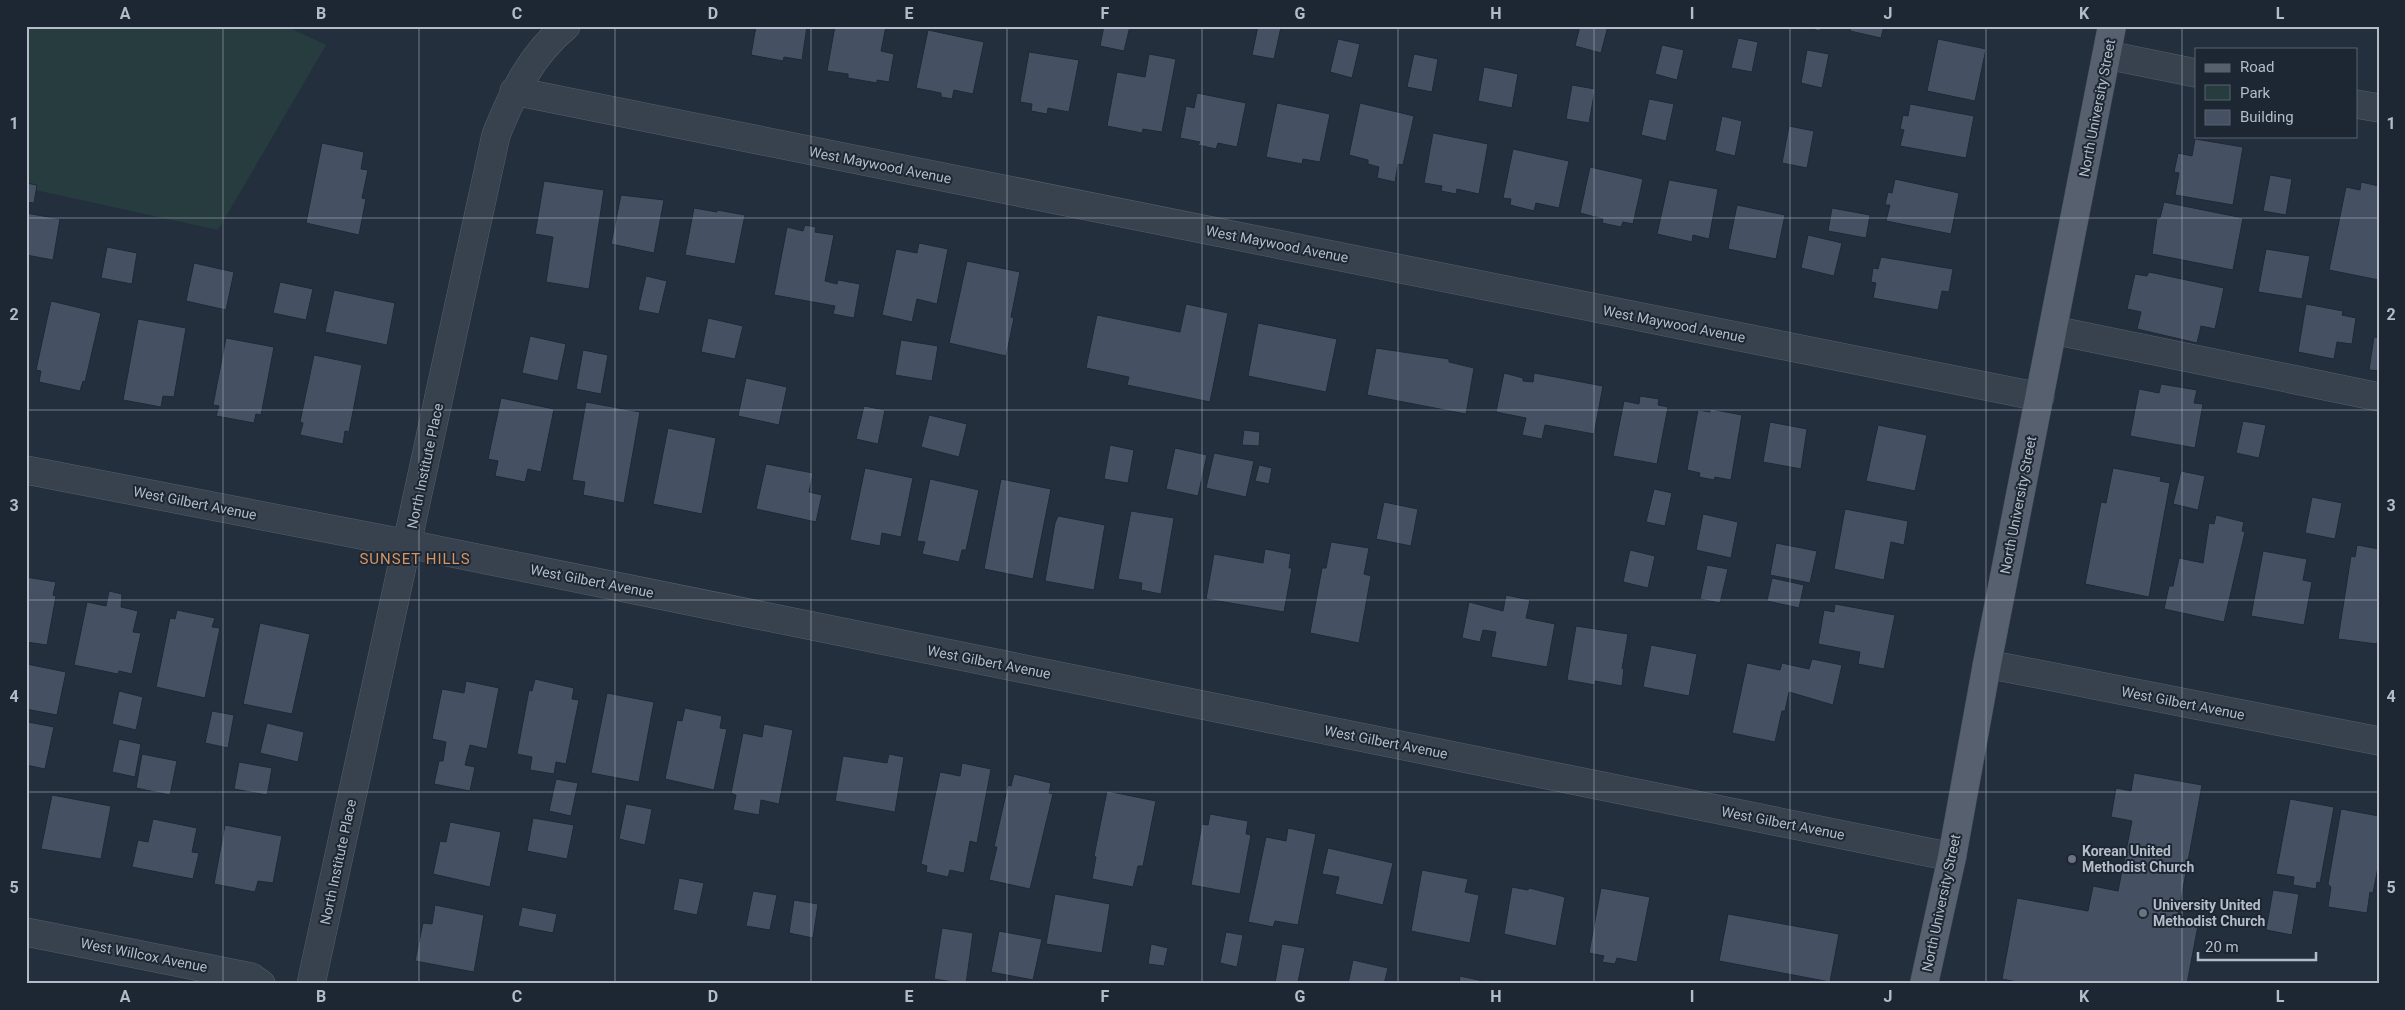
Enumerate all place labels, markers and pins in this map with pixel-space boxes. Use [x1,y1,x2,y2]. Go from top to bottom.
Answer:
place label: Korean United Methodist Church [2082,843,2194,875]
marker: Korean United Methodist Church [2066,853,2078,865]
place label: University United Methodist Church [2153,897,2265,929]
marker: University United Methodist Church [2137,907,2149,919]

